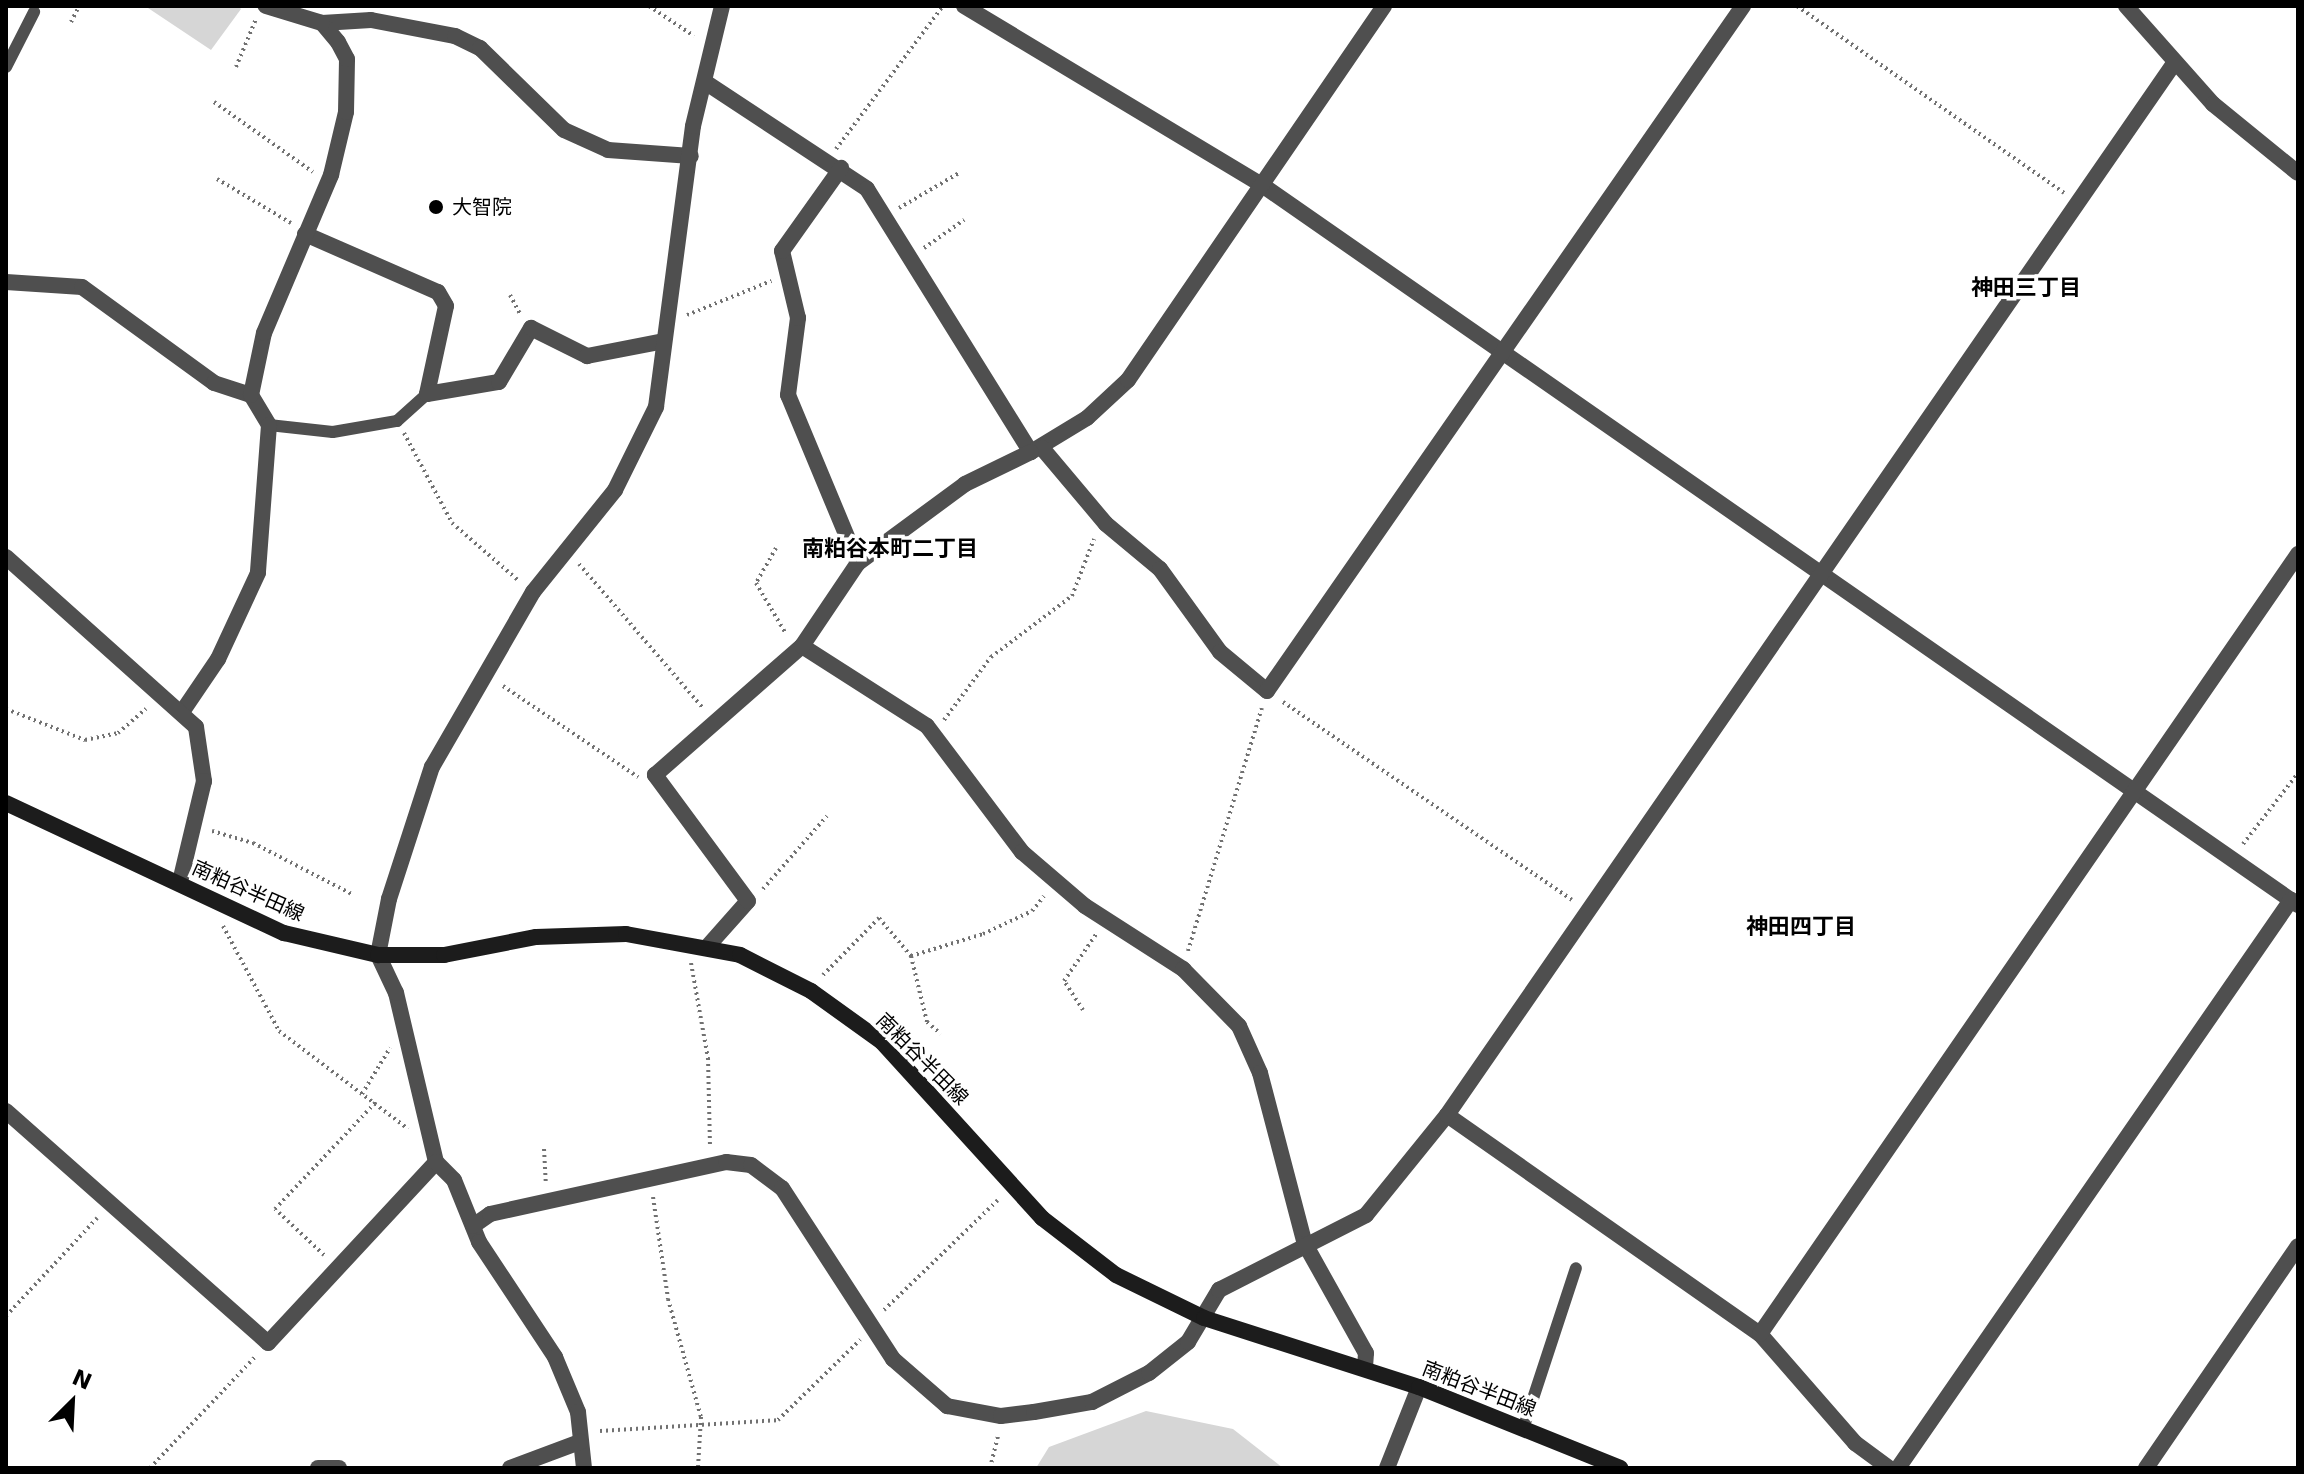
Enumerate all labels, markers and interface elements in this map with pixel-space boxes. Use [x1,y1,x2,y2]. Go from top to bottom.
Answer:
place label: 大智院 [452,195,512,219]
marker: 大智院 [427,198,445,216]
district label: 神田三丁目 [1971,275,2081,301]
district label: 南粕谷本町二丁目 [802,536,978,562]
street label: 南粕谷半田線 [188,856,308,926]
district label: 神田四丁目 [1746,914,1856,940]
street label: 南粕谷半田線 [871,1008,973,1110]
street label: 南粕谷半田線 [1419,1356,1539,1422]
north arrow [32,1362,112,1442]
text: N [68,1364,95,1395]

